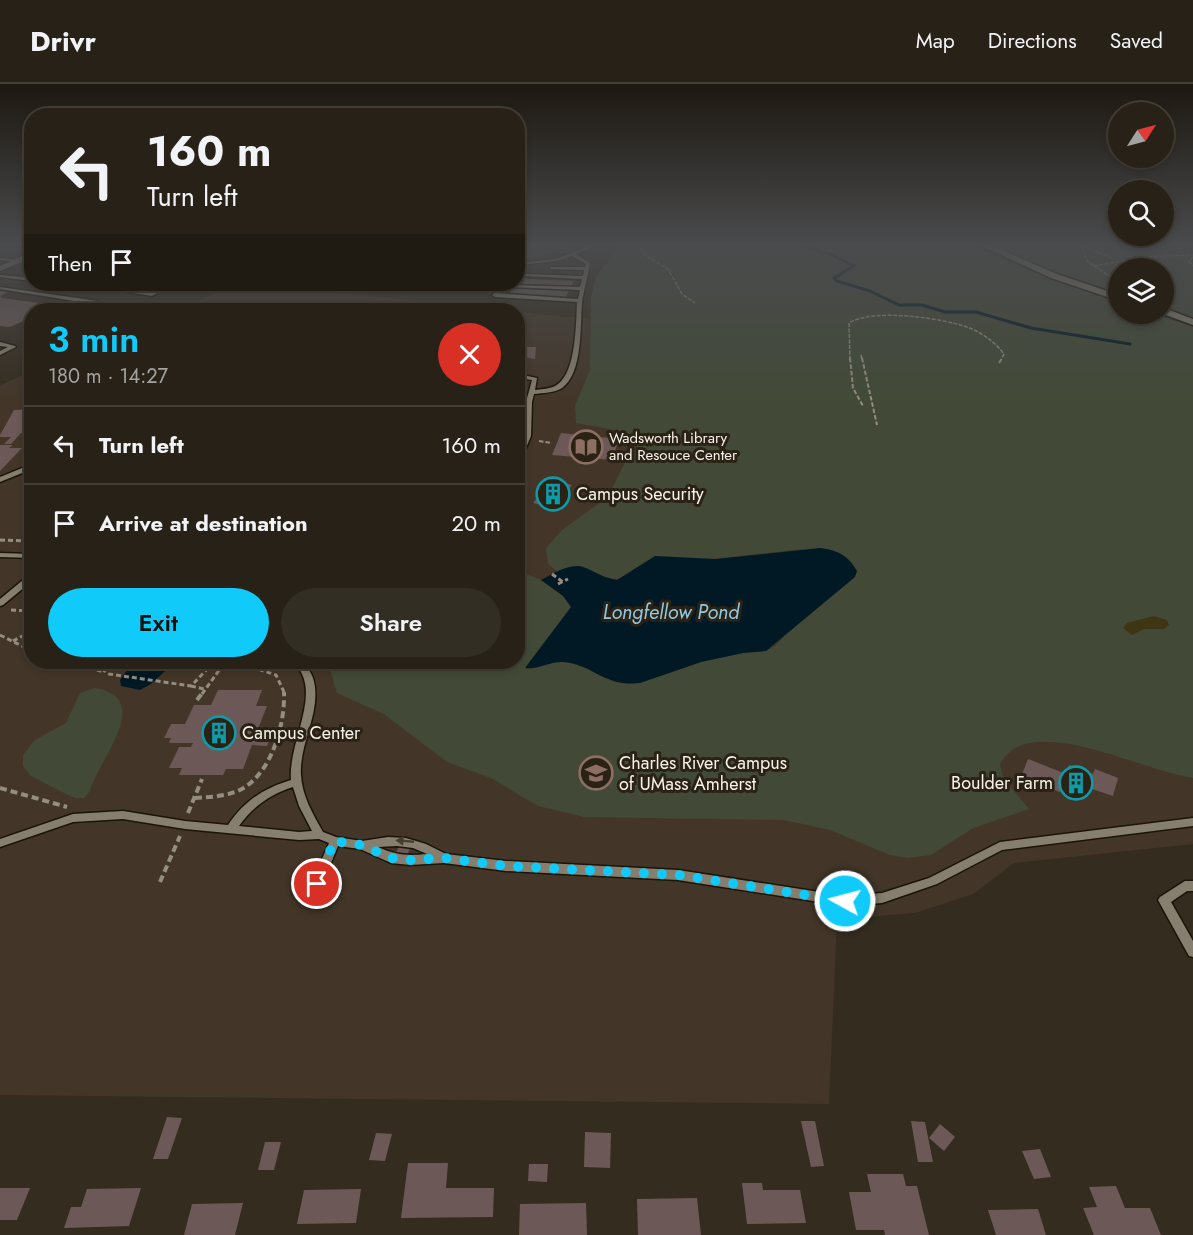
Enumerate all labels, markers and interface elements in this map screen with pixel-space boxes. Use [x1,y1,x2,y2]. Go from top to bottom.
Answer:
text: Drivr [30,21,96,62]
text: Map [916,26,955,56]
text: Directions [988,26,1077,56]
text: Saved [1110,26,1163,56]
north arrow [1108,102,1174,168]
map controls [1108,102,1174,324]
text: 160 m [147,121,271,182]
icon: left [48,132,126,210]
text: Turn left [147,177,237,216]
button: search [1108,180,1174,246]
icon: arrive [105,246,138,279]
text: Then [48,247,93,279]
button: layers [1108,258,1174,324]
text: 3 min [48,313,139,365]
button: close [438,323,501,386]
text: 180 m · 14:27 [48,362,168,391]
place label: Wadsworth Library and Resouce Center [609,427,738,466]
icon: left [48,429,81,462]
text: Turn left [99,429,184,461]
text: 160 m [441,429,501,461]
library icon: Wadsworth Library and Resouce Center [568,429,604,465]
building icon: Campus Security [535,476,571,512]
place label: Campus Security [576,481,704,507]
icon: arrive [48,507,81,540]
text: Arrive at destination [99,507,308,539]
text: 20 m [452,507,501,539]
button: Exit [48,588,269,657]
button: Share [281,588,501,657]
water label: Longfellow Pond [603,598,740,627]
building icon: Campus Center [201,715,237,751]
place label: Campus Center [242,720,361,746]
place label: Charles River Campus of UMass Amherst [619,750,787,797]
school or university icon: Charles River Campus of UMass Amherst [578,755,614,791]
building icon: Boulder Farm [1058,765,1094,801]
place label: Boulder Farm [951,770,1053,796]
one-way arrow [395,836,414,846]
pin [291,858,342,909]
icon: arrive [300,867,333,900]
position arrow [813,869,877,933]

